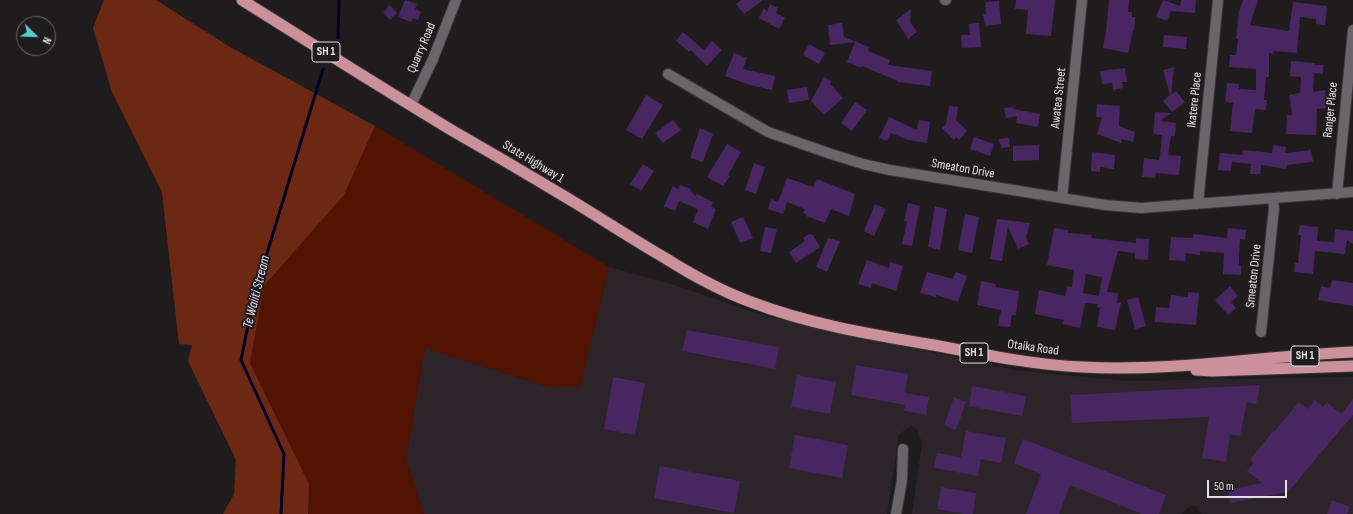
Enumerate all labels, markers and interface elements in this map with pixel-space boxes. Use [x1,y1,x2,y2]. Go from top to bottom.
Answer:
north arrow [16,16,56,56]
street label: Quarry Road [404,20,440,76]
text: N [39,35,54,46]
road number: SH 1 [312,42,340,62]
street label: Awatea Street [1048,67,1070,129]
street label: Ikatere Place [1184,71,1206,129]
street label: Ranger Place [1320,81,1342,139]
street label: State Highway 1 [499,138,567,186]
street label: Smeaton Drive [930,156,996,182]
street label: Smeaton Drive [1243,243,1265,309]
water label: Te Waiiti Stream [240,254,274,330]
street label: Otaika Road [1006,337,1060,359]
road number: SH 1 [960,343,988,363]
road number: SH 1 [1291,346,1319,366]
scale bar [1209,472,1289,498]
text: 50 m [1214,479,1234,494]

